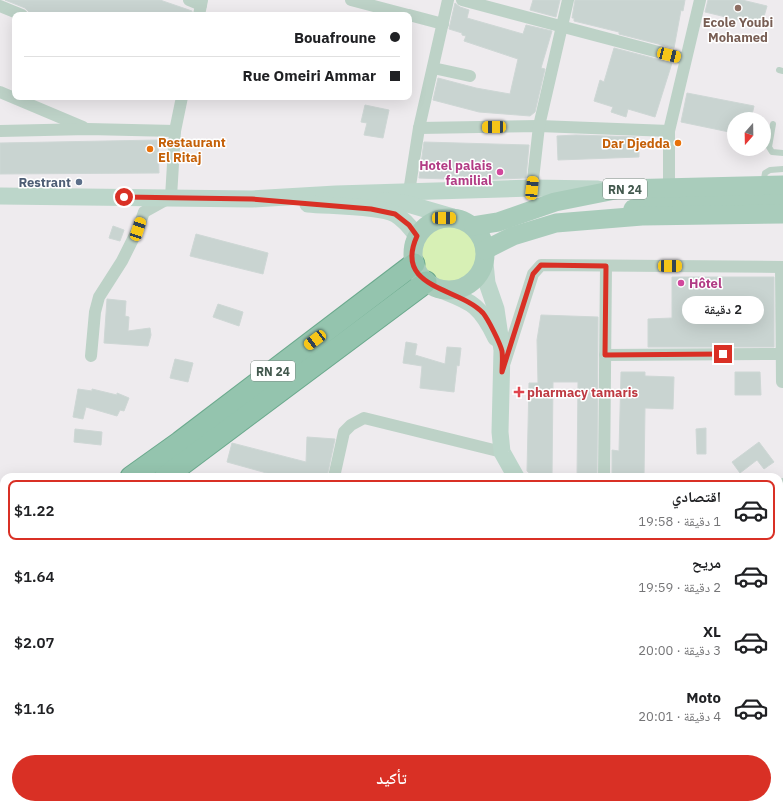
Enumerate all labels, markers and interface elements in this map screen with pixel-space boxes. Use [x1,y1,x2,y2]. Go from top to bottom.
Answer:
marker: Ecole Youbi Mohamed [733,3,743,13]
place label: Ecole Youbi Mohamed [703,14,773,46]
text: Bouafroune [294,28,376,47]
car [656,46,682,64]
text: Rue Omeiri Ammar [243,66,376,85]
north arrow [727,112,771,156]
map controls [727,112,771,156]
car [482,121,506,133]
place label: Restaurant El Ritaj [158,134,226,166]
place label: Dar Djedda [602,135,670,152]
marker: Dar Djedda [673,138,683,148]
marker: Restaurant El Ritaj [145,144,155,154]
place label: Hotel palais familial [419,157,492,189]
marker: Hotel palais familial [495,167,505,177]
place label: Restrant [19,174,71,191]
car [525,175,539,201]
marker: Restrant [74,177,84,187]
road number: RN 24 [603,179,647,199]
route start [115,188,133,206]
car [432,212,456,224]
car [129,216,147,242]
car [658,260,682,272]
place label: Hôtel [689,275,722,292]
marker: Hôtel [676,278,686,288]
callout: 2 دقيقة [682,296,764,324]
text: 2 دقيقة [704,301,742,318]
car [302,328,328,352]
route end [714,345,732,363]
road number: RN 24 [251,361,295,381]
place label: pharmacy tamaris [527,384,638,401]
marker: pharmacy tamaris [514,387,524,397]
text: اقتصادي [672,487,721,506]
icon: car [733,492,769,528]
text: $1.22 [14,501,55,520]
text: 1 دقيقة · 19:58 [638,513,721,530]
text: مريح [692,553,721,572]
icon: car [733,558,769,594]
text: $1.64 [14,567,55,586]
text: 2 دقيقة · 19:59 [638,579,721,596]
text: XL [703,622,721,641]
icon: car [733,624,769,660]
text: $2.07 [14,633,55,652]
text: 3 دقيقة · 20:00 [638,642,721,659]
text: Moto [686,688,721,707]
icon: car [733,690,769,726]
text: $1.16 [14,699,55,718]
text: 4 دقيقة · 20:01 [638,708,721,725]
button: تأكيد [12,755,771,801]

